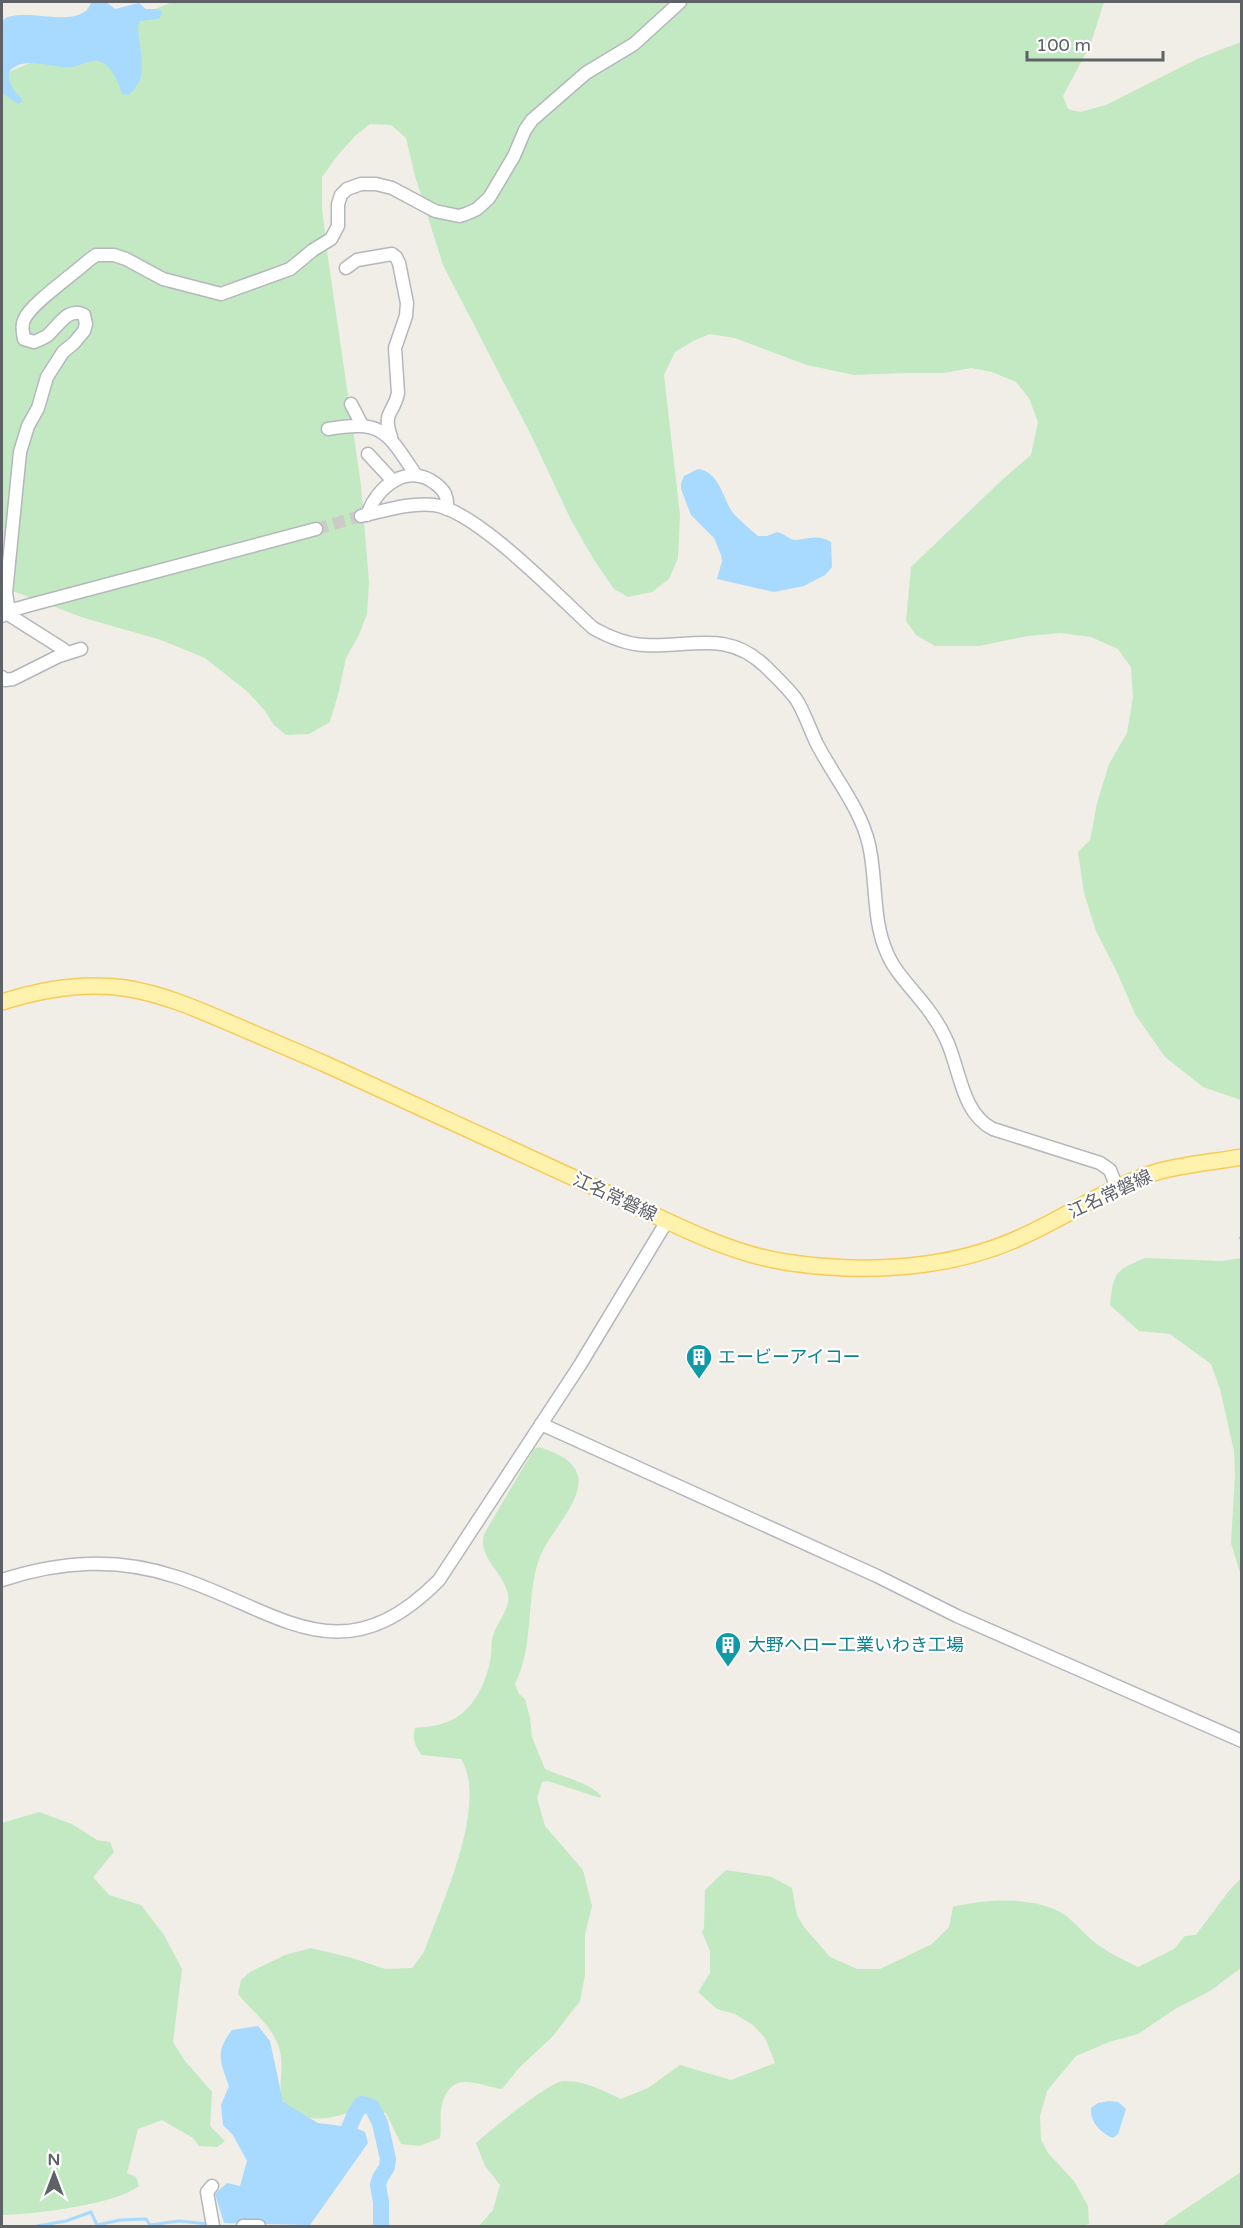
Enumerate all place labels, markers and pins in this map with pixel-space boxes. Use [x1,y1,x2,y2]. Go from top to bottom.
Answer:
building icon: エービーアイコー [684,1342,714,1380]
place label: エービーアイコー [718,1346,860,1368]
building icon: 大野ヘロー工業いわき工場 [713,1630,743,1668]
place label: 大野ヘロー工業いわき工場 [748,1634,964,1656]

